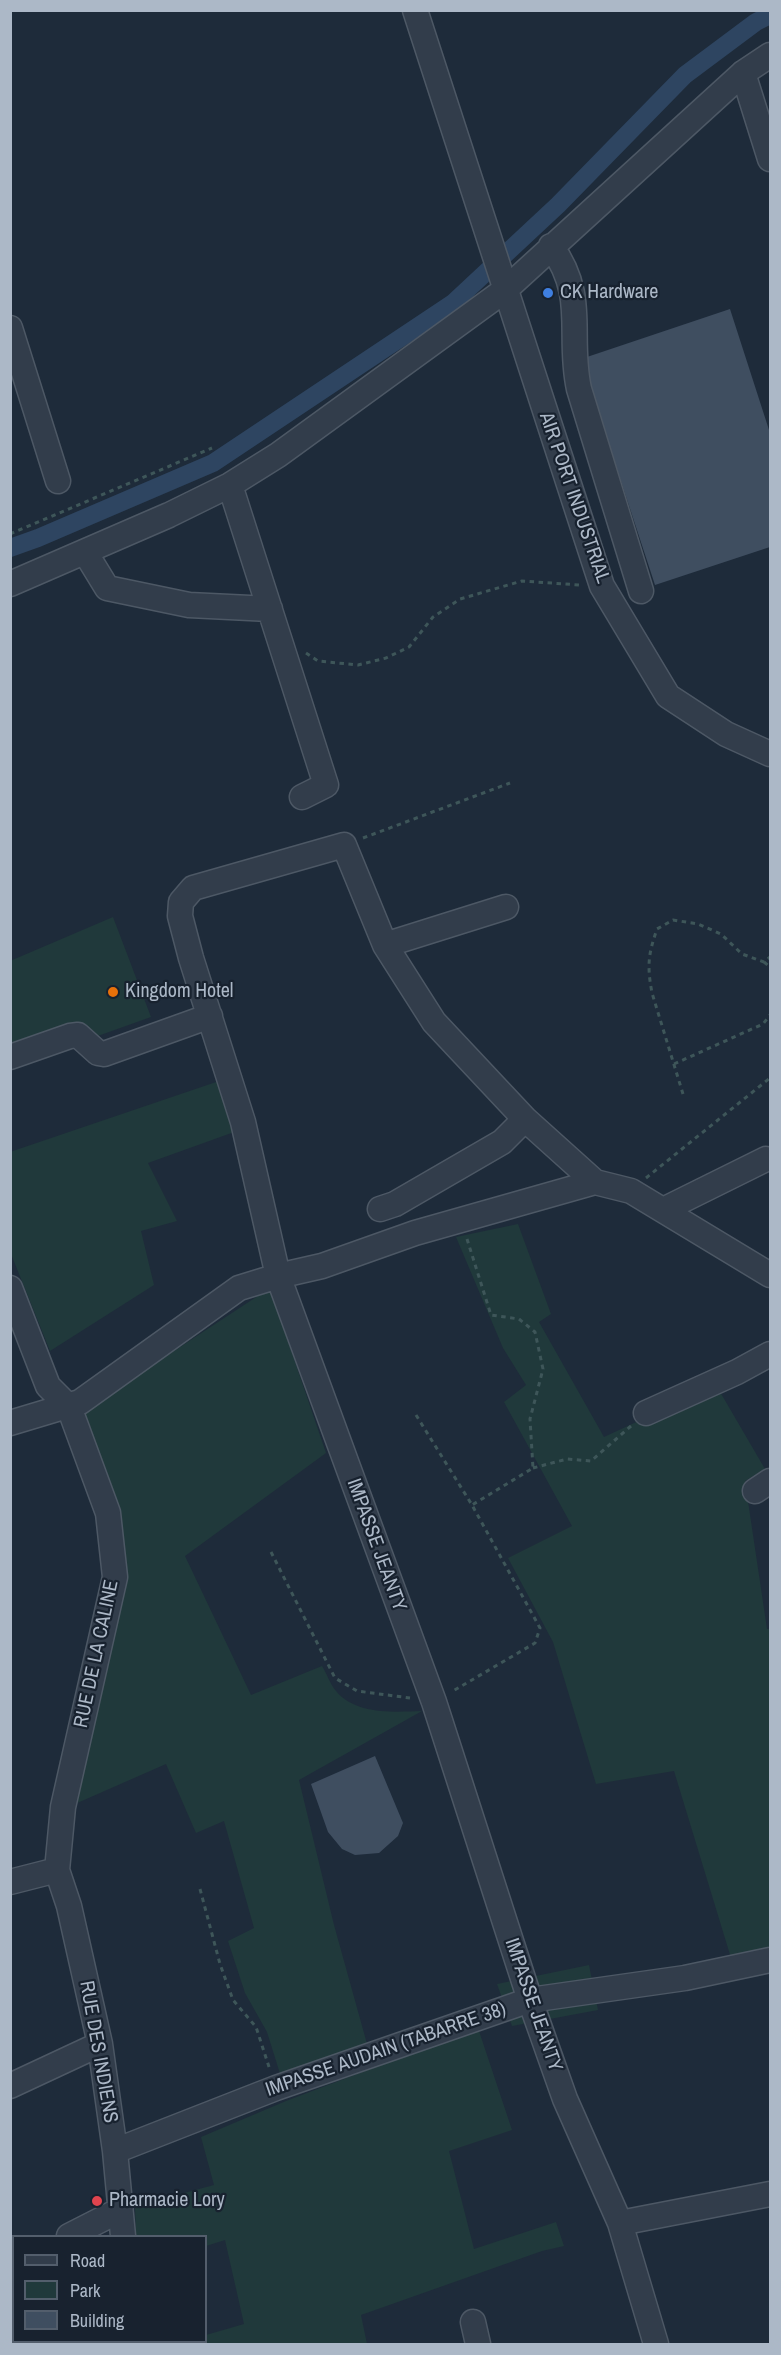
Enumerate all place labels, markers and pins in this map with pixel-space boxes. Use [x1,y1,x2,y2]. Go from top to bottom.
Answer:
place label: CK Hardware [560,281,658,305]
marker: CK Hardware [541,286,555,300]
place label: Kingdom Hotel [125,980,233,1004]
marker: Kingdom Hotel [106,985,120,999]
place label: Pharmacie Lory [109,2189,225,2213]
marker: Pharmacie Lory [90,2194,104,2208]

